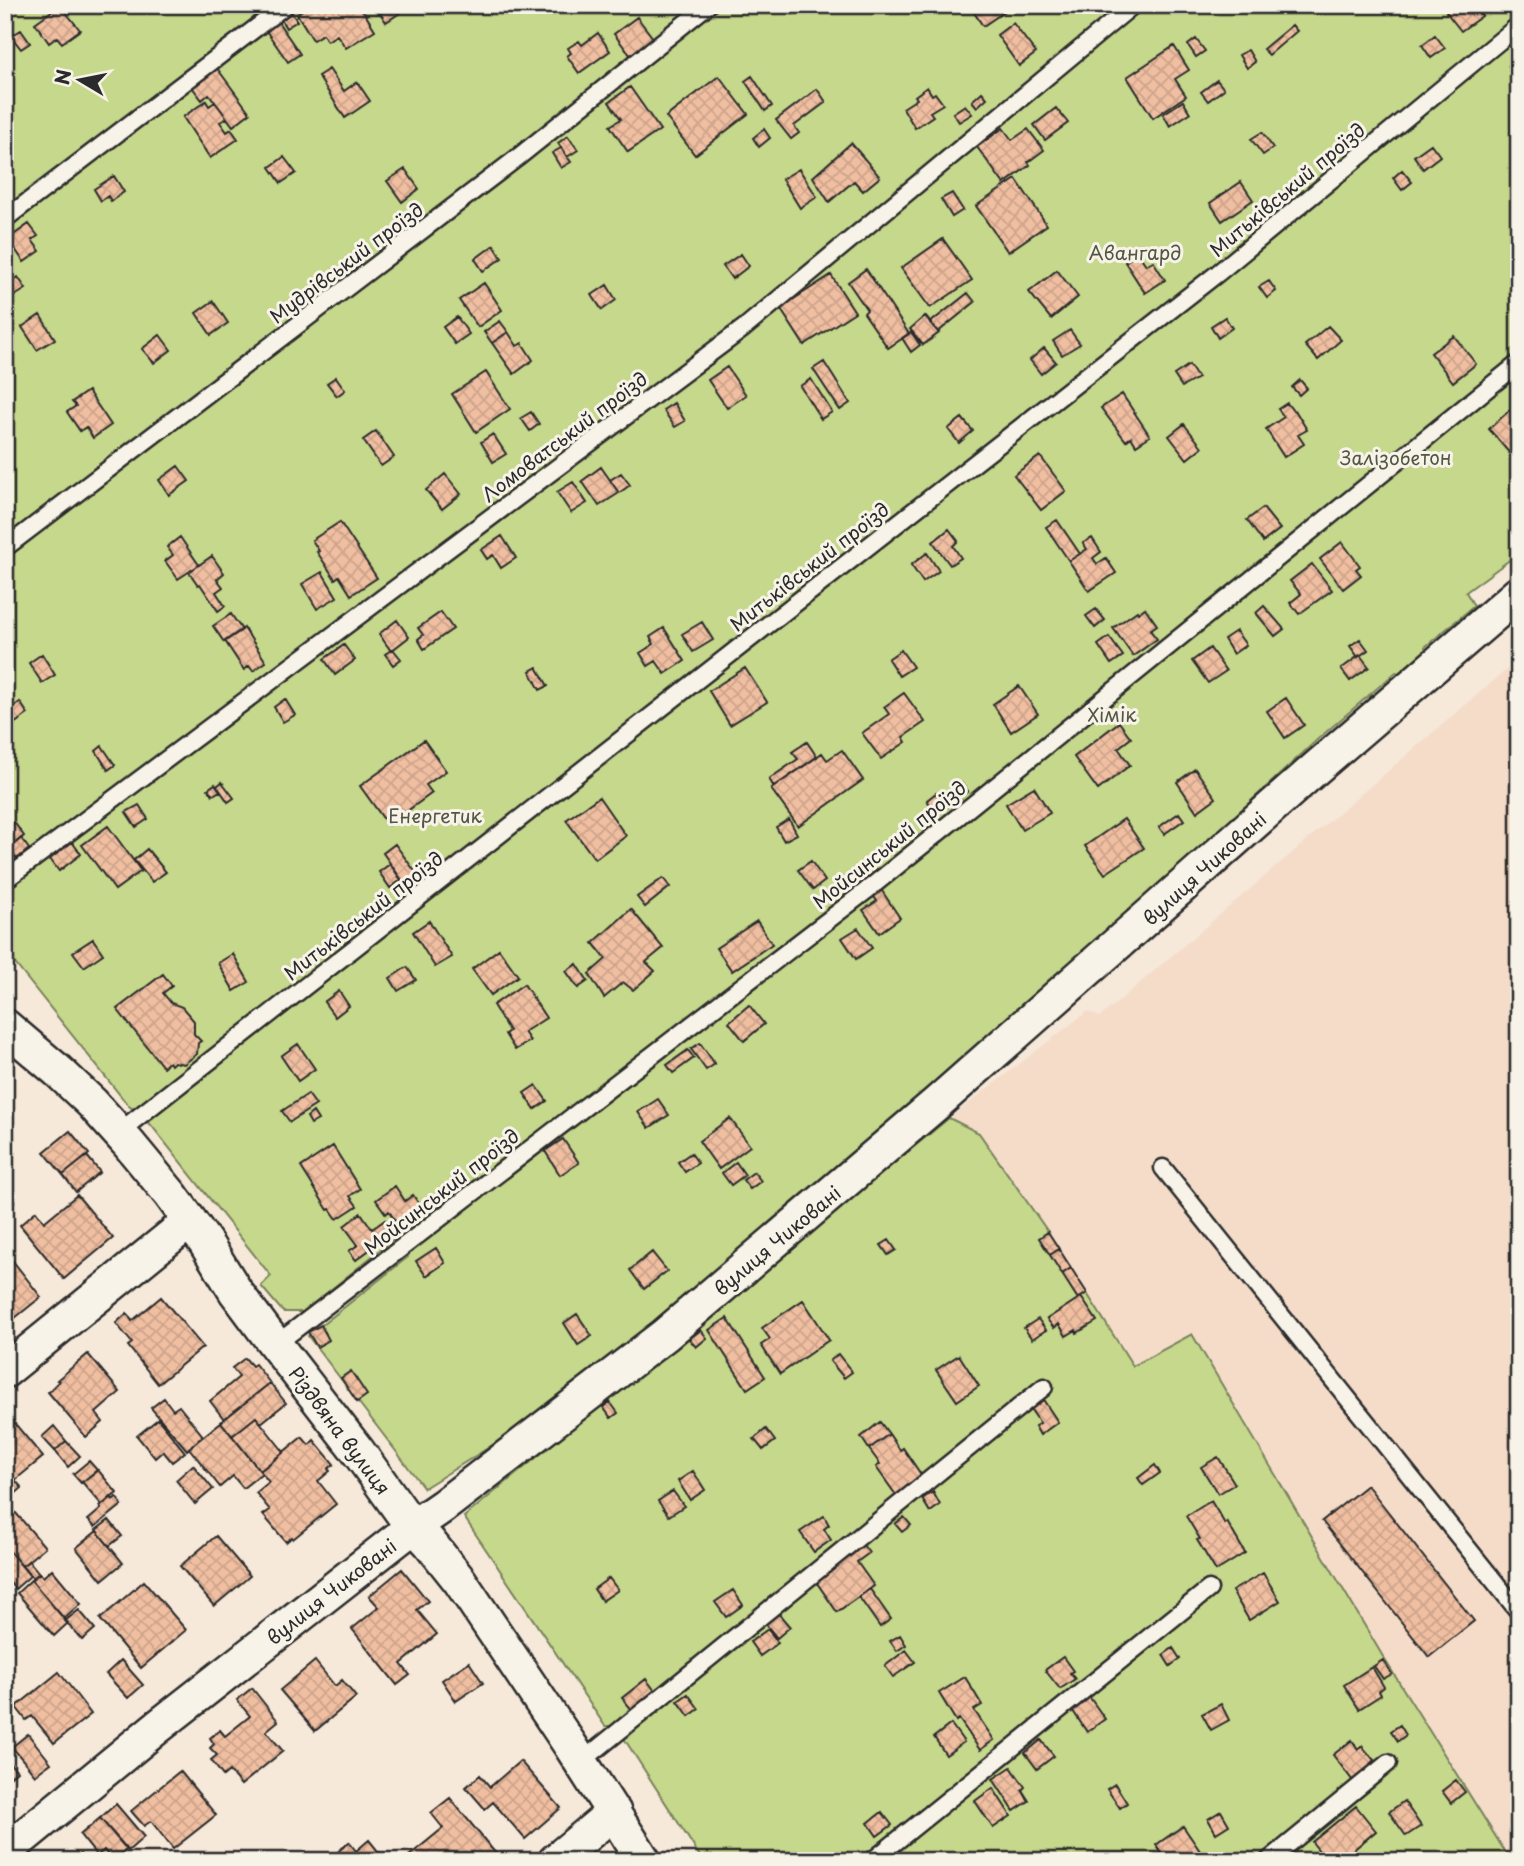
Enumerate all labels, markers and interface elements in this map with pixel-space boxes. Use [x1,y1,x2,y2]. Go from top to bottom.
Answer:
north arrow [46,46,116,116]
text: N [47,67,77,87]
street label: Митьківський проїзд [1203,115,1371,263]
street label: Мудрівський проїзд [263,195,429,329]
park label: Авангард [1089,238,1181,266]
street label: Ломоватський проїзд [475,364,653,508]
park label: Залізобетон [1339,443,1452,471]
street label: Митьківський проїзд [723,495,895,637]
park label: Хімік [1087,700,1137,728]
street label: Мойсинський проїзд [806,773,972,915]
park label: Енергетик [388,801,482,829]
street label: вулиця Чиковані [1136,805,1272,931]
street label: Митьківський проїзд [277,844,449,986]
street label: Мойсинський проїзд [357,1121,525,1261]
street label: вулиця Чиковані [707,1178,847,1302]
street label: Різдвяна вулиця [282,1360,398,1500]
street label: вулиця Чиковані [260,1531,402,1651]

